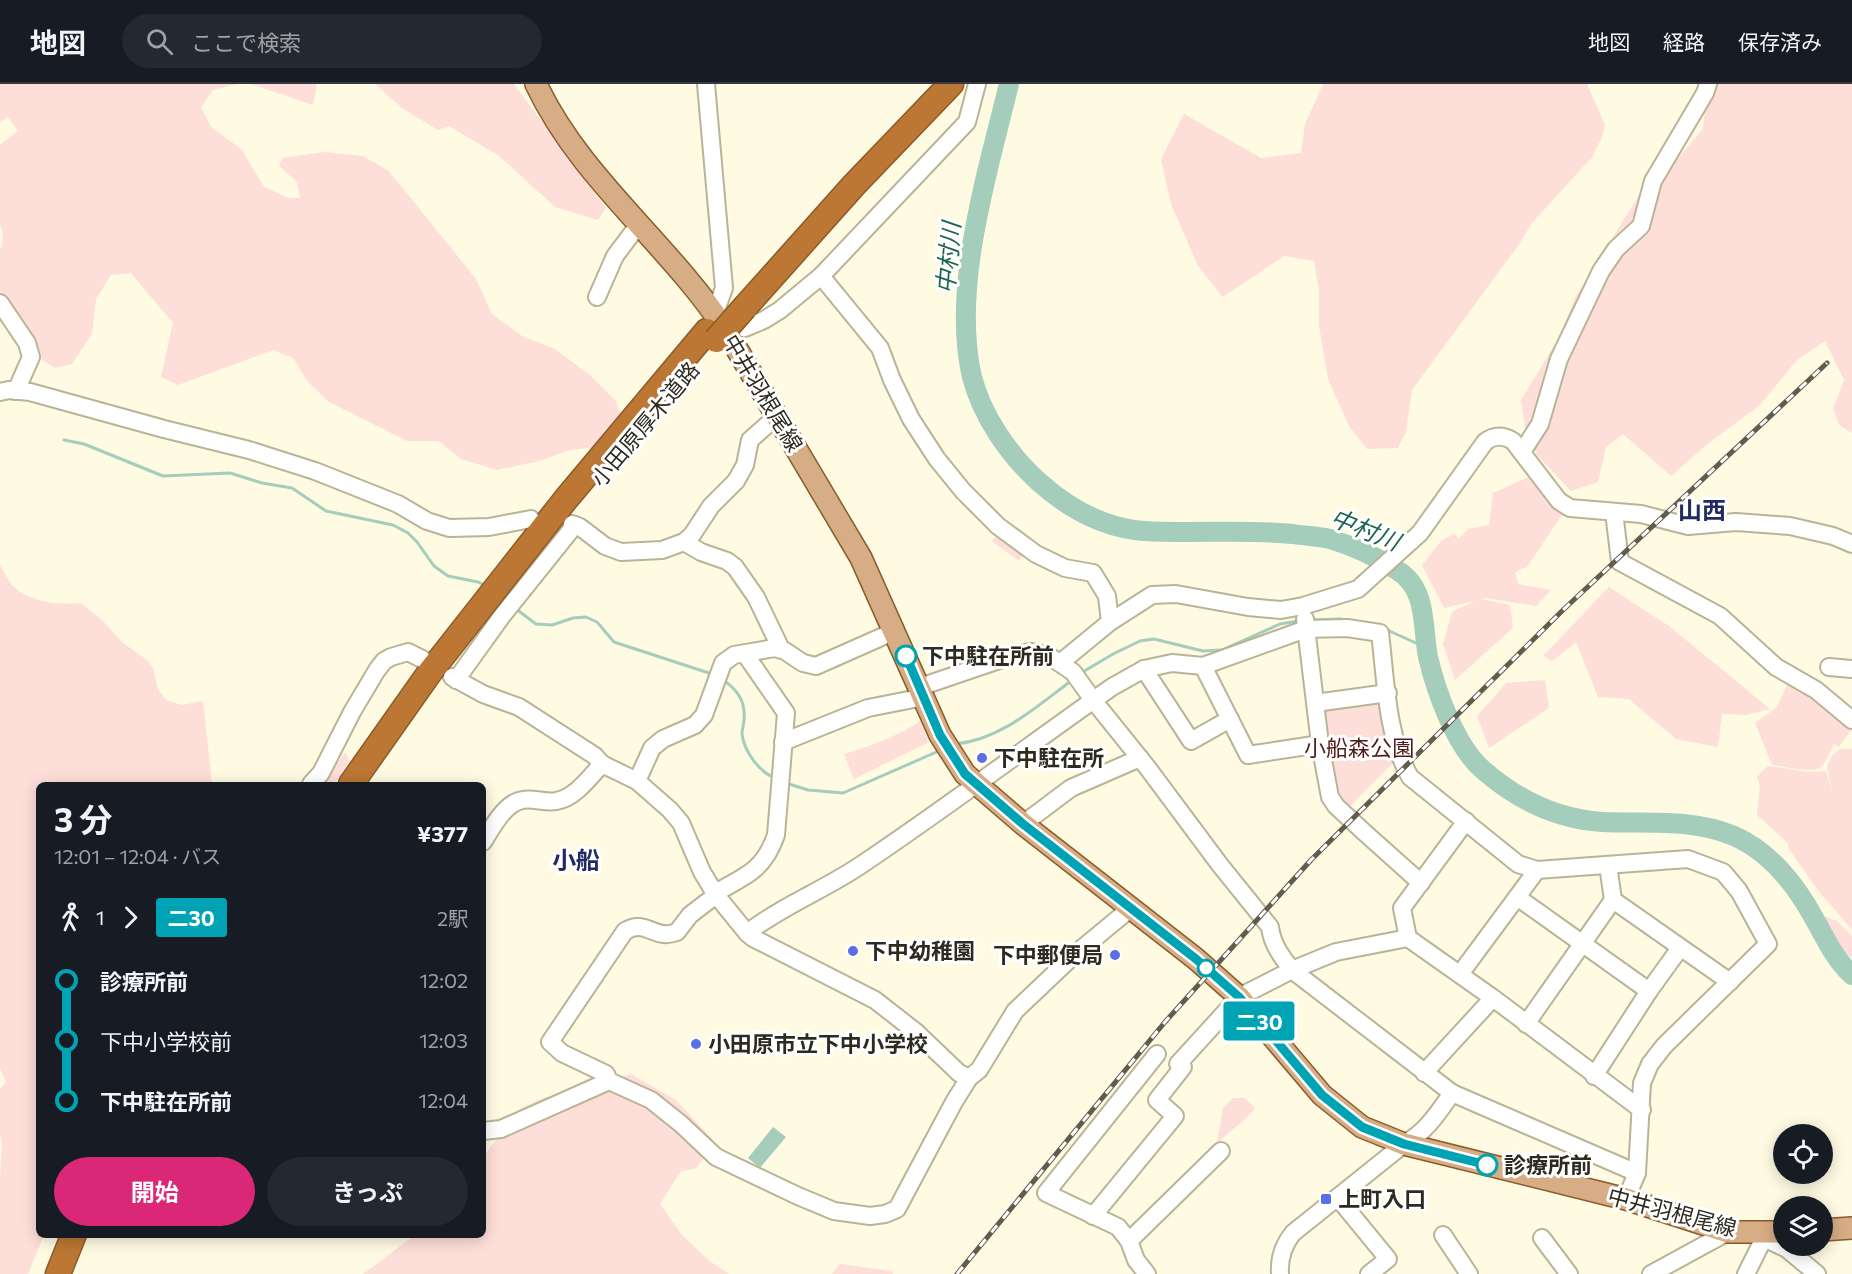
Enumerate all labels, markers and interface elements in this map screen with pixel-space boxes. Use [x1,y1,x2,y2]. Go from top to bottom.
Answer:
search box [122,14,542,68]
text: 地図 [30,25,86,59]
icon: search [143,25,176,58]
text: ここで検索 [191,29,301,56]
text: 地図 [1588,29,1630,54]
text: 経路 [1663,29,1705,54]
text: 保存済み [1738,29,1822,54]
water label: 中村川 [930,218,965,295]
street label: 中井羽根尾線 [718,329,809,456]
street label: 小田原厚木道路 [585,356,704,491]
district label: 山西 [1678,495,1726,524]
water label: 中村川 [1327,502,1407,557]
place label: 下中駐在所前 [922,642,1054,669]
marker: 下中駐在所前 [895,645,917,667]
park label: 小船森公園 [1304,734,1414,761]
place label: 下中駐在所 [994,744,1104,771]
marker: 下中駐在所 [975,751,989,765]
text: 3 分 [54,798,113,839]
text: ¥377 [417,820,468,847]
text: 12:01 – 12:04 · バス [54,844,221,868]
district label: 小船 [552,845,600,874]
icon: walk [54,901,87,934]
icon: forward [114,901,147,934]
text: 1 [96,905,105,929]
text: 二30 [168,905,215,930]
text: 2駅 [437,906,468,930]
place label: 下中幼稚園 [865,937,975,964]
place label: 下中郵便局 [993,941,1103,968]
marker: 下中幼稚園 [846,944,860,958]
marker: 下中郵便局 [1108,948,1122,962]
unlabelled marker [1197,959,1215,977]
text: 診療所前 [100,968,188,995]
text: 12:02 [420,968,468,992]
line badge: 二30 [1224,1002,1294,1040]
text: 二30 [1235,1009,1283,1034]
text: 下中小学校前 [100,1028,232,1055]
text: 12:03 [419,1028,468,1052]
place label: 小田原市立下中小学校 [708,1030,928,1057]
marker: 小田原市立下中小学校 [689,1037,703,1051]
text: 下中駐在所前 [100,1088,232,1115]
text: 12:04 [419,1088,468,1112]
map controls [1773,1124,1833,1256]
button: locate [1773,1124,1833,1184]
place label: 診療所前 [1504,1151,1592,1178]
marker: 診療所前 [1476,1154,1498,1176]
button: 開始 [54,1157,255,1226]
button: きっぷ [267,1157,468,1226]
street label: 中井羽根尾線 [1605,1181,1739,1242]
place label: 上町入口 [1338,1185,1426,1212]
marker: 上町入口 [1319,1192,1333,1206]
button: layers [1773,1196,1833,1256]

